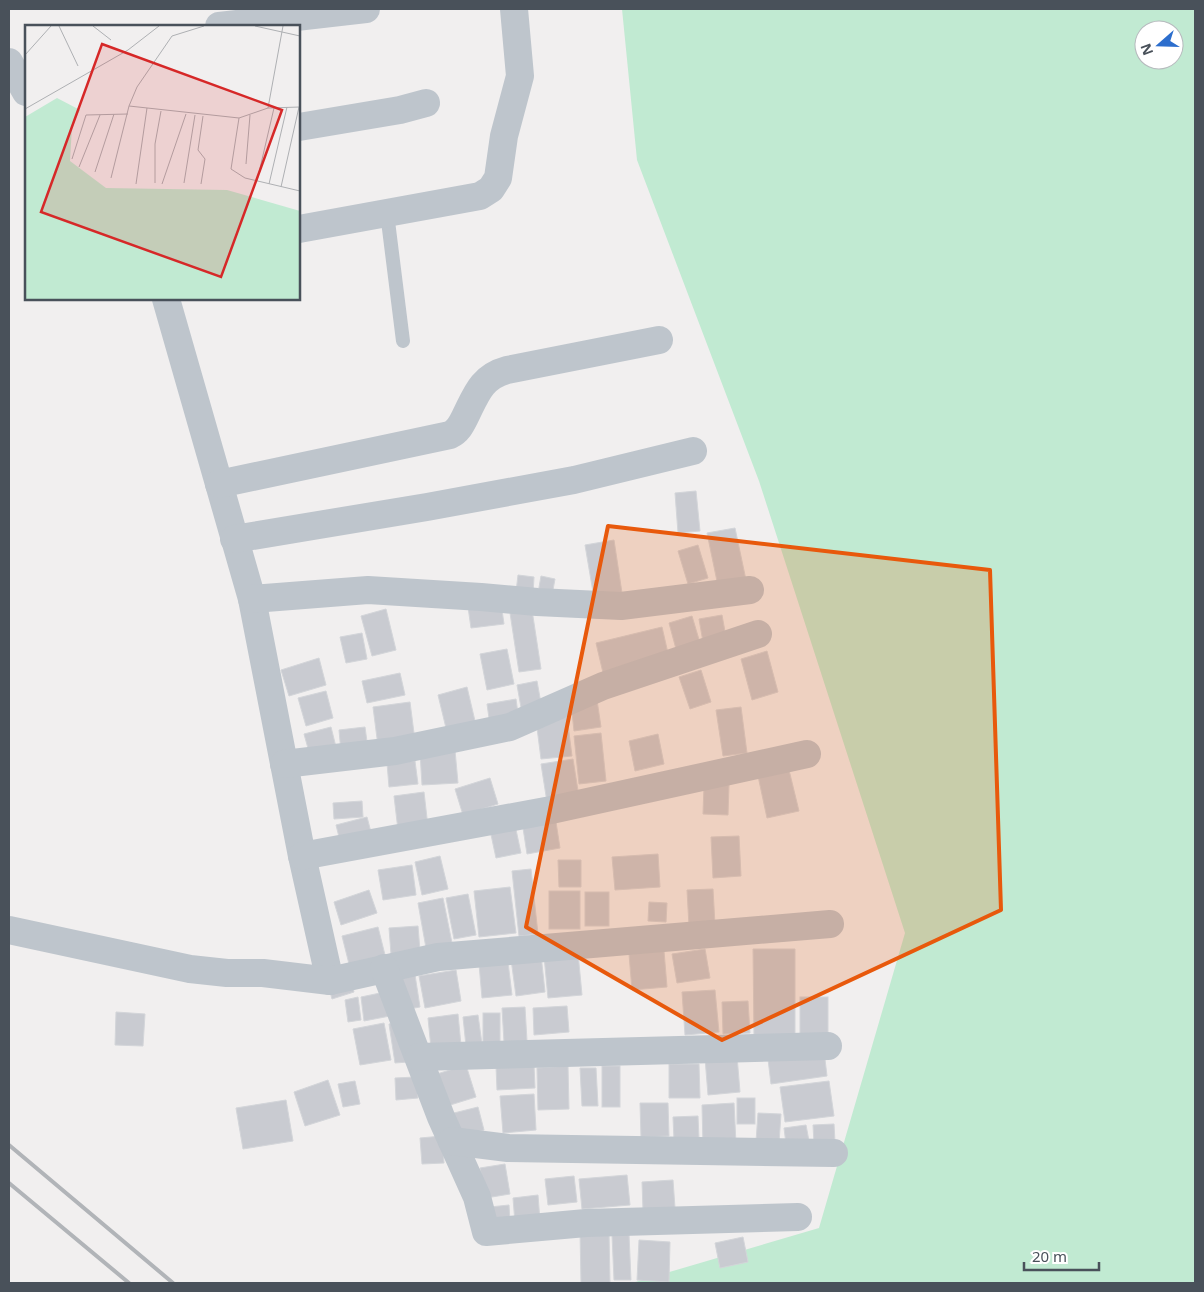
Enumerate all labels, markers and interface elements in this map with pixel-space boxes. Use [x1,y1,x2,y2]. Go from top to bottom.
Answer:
north arrow [1134,20,1184,70]
inset map [25,25,300,300]
text: N [1135,41,1157,58]
scale bar [1024,1240,1099,1272]
text: 20 m [1032,1246,1067,1266]

